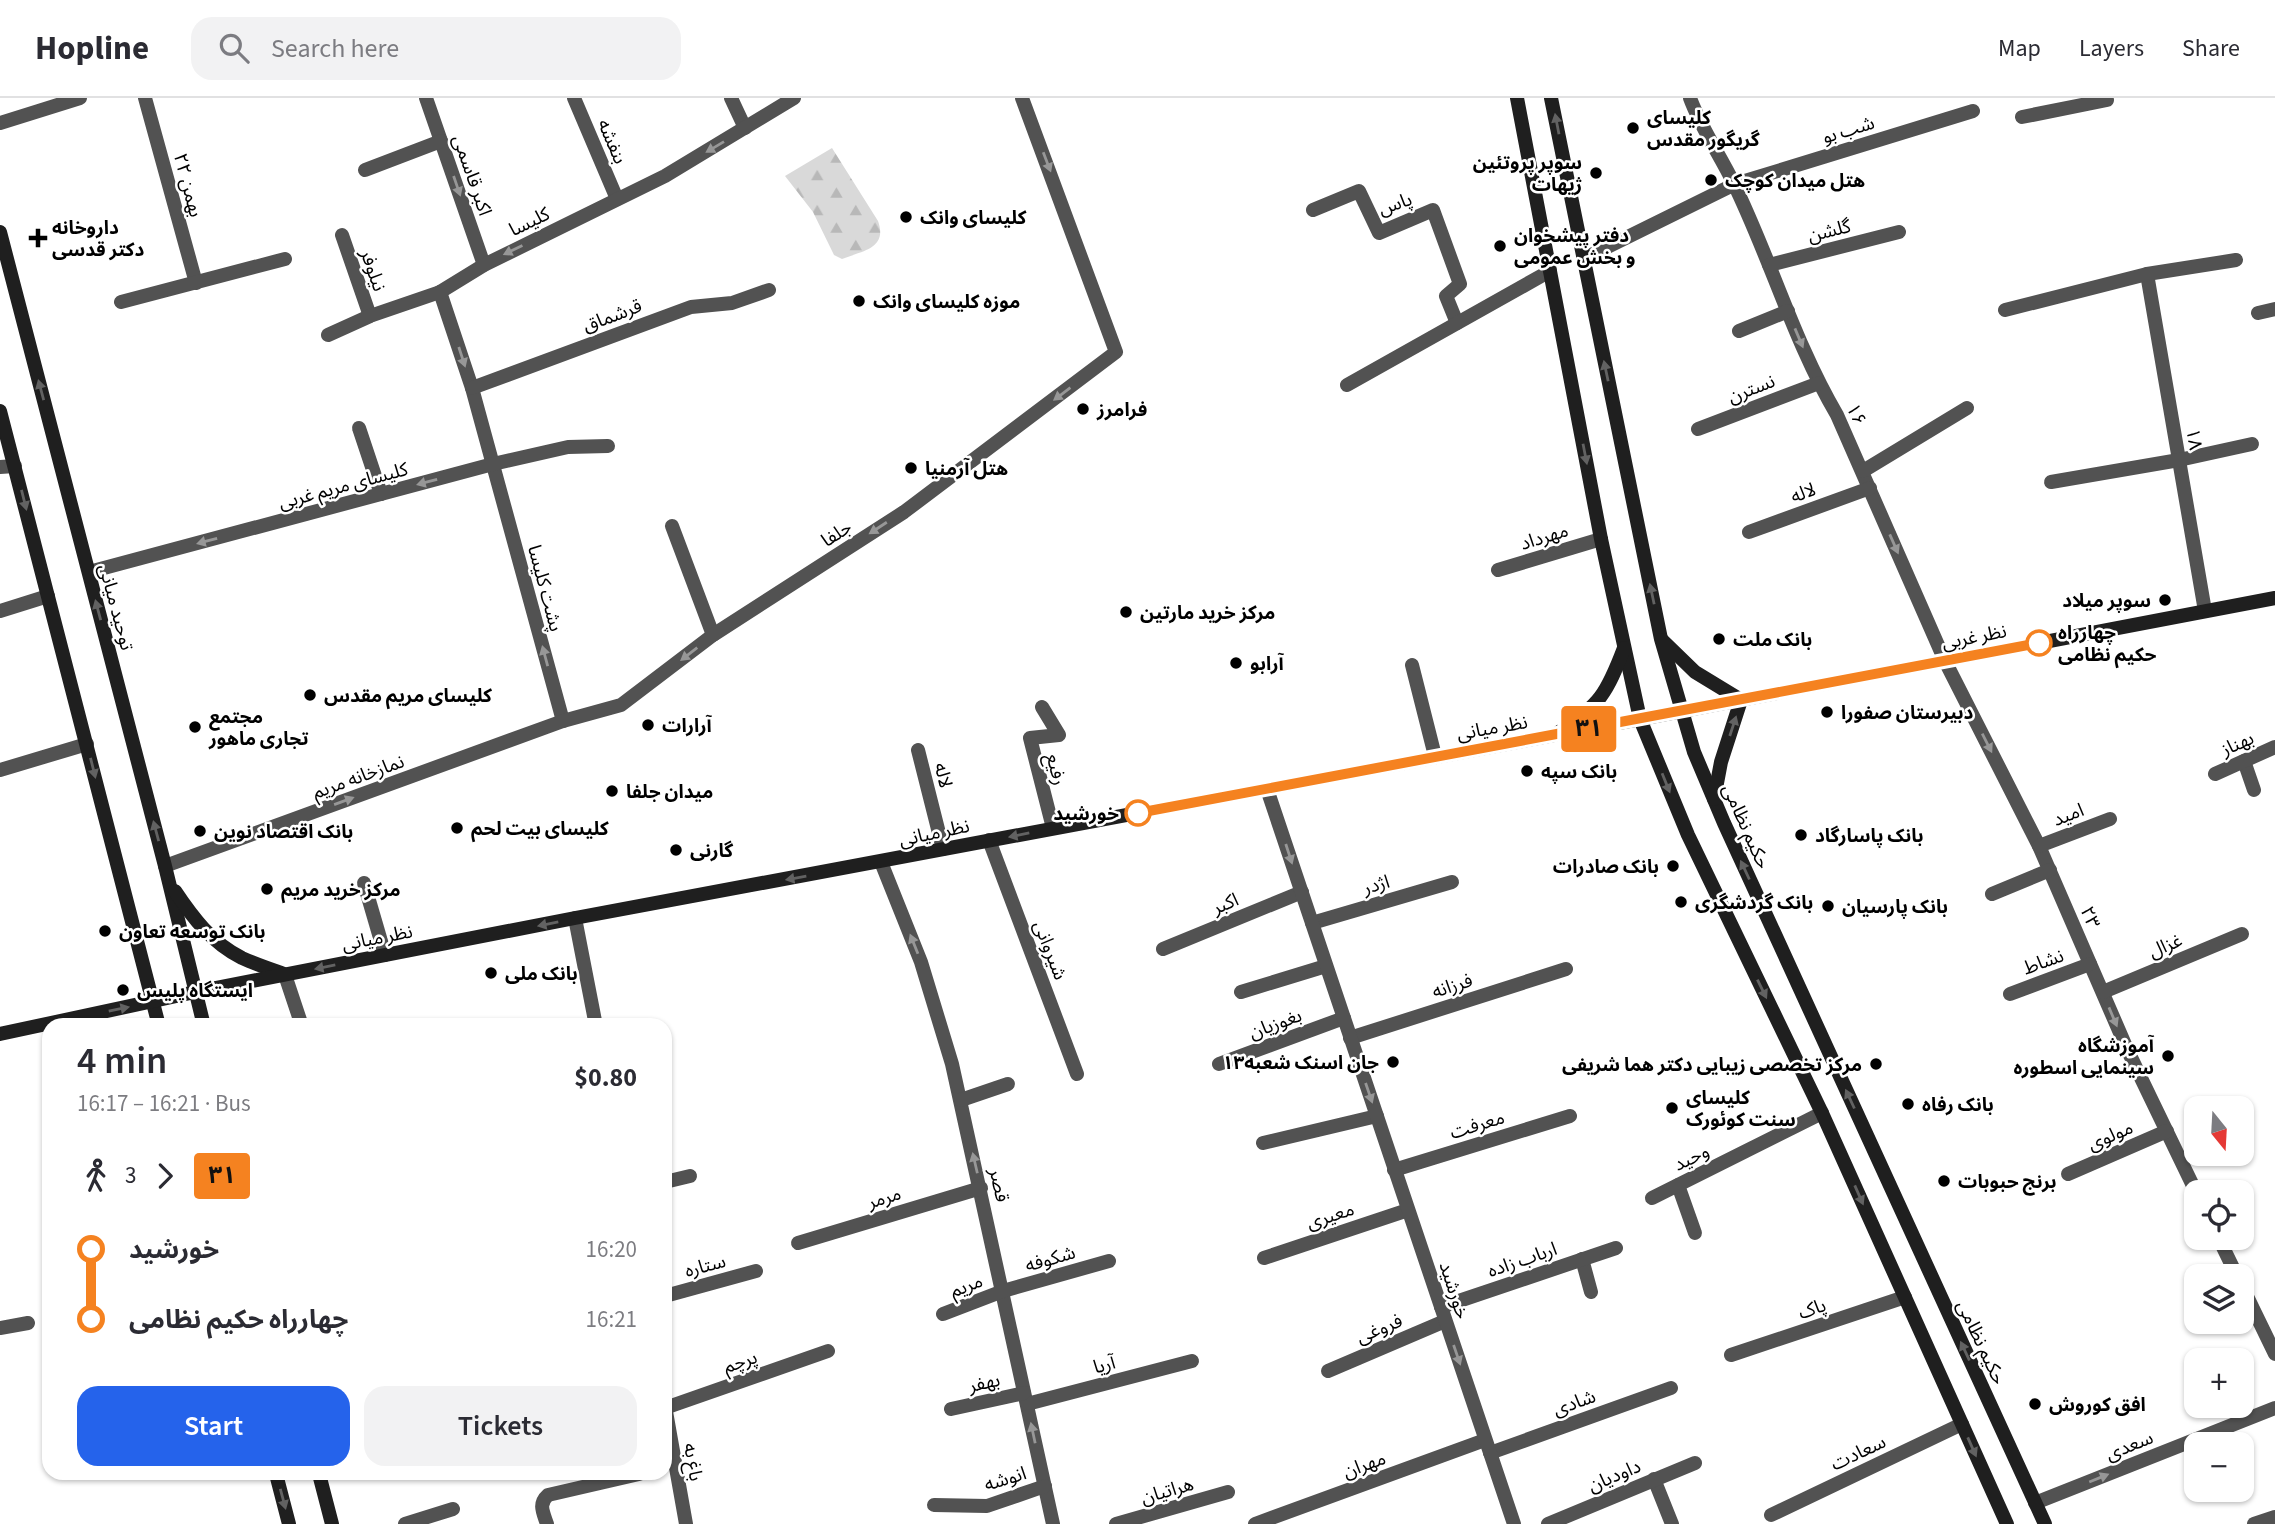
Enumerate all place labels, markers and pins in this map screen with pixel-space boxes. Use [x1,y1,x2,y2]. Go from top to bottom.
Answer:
place label: کلیسای گریگور مقدس [1647,105,1760,154]
marker: کلیسای گریگور مقدس [1625,120,1641,136]
place label: سوپر پروتئین ژیهات [1473,150,1582,199]
marker: سوپر پروتئین ژیهات [1588,165,1604,181]
place label: هتل میدان کوچک [1725,168,1865,195]
marker: هتل میدان کوچک [1703,172,1719,188]
place label: کلیسای وانک [920,205,1027,232]
marker: کلیسای وانک [898,209,914,225]
place label: داروخانه دکتر قدسی [52,215,144,264]
place label: دفتر پیشخوان و بخش عمومی [1514,223,1636,272]
marker: داروخانه دکتر قدسی [30,230,46,246]
marker: دفتر پیشخوان و بخش عمومی [1492,238,1508,254]
place label: موزه کلیسای وانک [873,289,1020,316]
marker: موزه کلیسای وانک [851,293,867,309]
place label: فرامرز [1096,397,1147,424]
marker: فرامرز [1075,401,1091,417]
place label: هتل آرمنیا [925,456,1008,483]
marker: هتل آرمنیا [903,460,919,476]
place label: سوپر میلاد [2062,588,2151,615]
marker: سوپر میلاد [2157,592,2173,608]
place label: مرکز خرید مارتین [1140,600,1275,627]
marker: مرکز خرید مارتین [1118,604,1134,620]
place label: چهارراه حکیم نظامی [2058,620,2157,669]
place label: بانک ملت [1733,627,1812,654]
marker: چهارراه حکیم نظامی [2026,630,2052,656]
marker: بانک ملت [1711,631,1727,647]
place label: آرابو [1250,651,1284,678]
marker: آرابو [1228,655,1244,671]
place label: کلیسای مریم مقدس [324,683,492,710]
marker: کلیسای مریم مقدس [302,687,318,703]
place label: دبیرستان صفورا [1841,700,1974,727]
place label: مجتمع تجاری ماهور [208,704,309,753]
marker: دبیرستان صفورا [1819,704,1835,720]
place label: آرارات [662,713,712,740]
marker: آرارات [640,717,656,733]
marker: مجتمع تجاری ماهور [187,719,203,735]
place label: بانک سپه [1541,759,1617,786]
marker: بانک سپه [1519,763,1535,779]
place label: میدان جلفا [626,779,713,806]
marker: میدان جلفا [604,783,620,799]
marker: خورشید [1125,800,1151,826]
place label: خورشید [1053,801,1119,828]
place label: کلیسای بیت لحم [471,816,609,843]
place label: بانک اقتصاد نوین [214,819,353,846]
marker: کلیسای بیت لحم [449,820,465,836]
marker: بانک اقتصاد نوین [192,823,208,839]
place label: بانک پاسارگاد [1815,823,1923,850]
marker: بانک پاسارگاد [1793,827,1809,843]
place label: گارنی [690,838,733,865]
marker: گارنی [668,842,684,858]
place label: بانک صادرات [1553,854,1659,881]
marker: بانک صادرات [1665,858,1681,874]
place label: مرکز خرید مریم [281,877,401,904]
marker: مرکز خرید مریم [259,881,275,897]
place label: بانک گردشگری [1695,890,1813,917]
marker: بانک گردشگری [1673,894,1689,910]
place label: بانک پارسیان [1842,894,1948,921]
marker: بانک پارسیان [1820,898,1836,914]
place label: بانک توسعه تعاون [119,919,266,946]
marker: بانک توسعه تعاون [97,923,113,939]
place label: بانک ملی [505,961,578,988]
marker: بانک ملی [483,965,499,981]
place label: ایستگاه پلیس [137,978,253,1005]
marker: ایستگاه پلیس [115,982,131,998]
place label: آموزشگاه سینمایی اسطوره [2014,1033,2155,1082]
marker: آموزشگاه سینمایی اسطوره [2160,1048,2176,1064]
place label: جان اسنک شعبه۱۳ [1223,1050,1379,1077]
place label: مرکز تخصصی زیبایی دکتر هما شریفی [1562,1052,1862,1079]
marker: جان اسنک شعبه۱۳ [1385,1054,1401,1070]
marker: مرکز تخصصی زیبایی دکتر هما شریفی [1868,1056,1884,1072]
place label: کلیسای سنت کوئورک [1686,1085,1796,1134]
place label: بانک رفاه [1922,1092,1994,1119]
marker: بانک رفاه [1900,1096,1916,1112]
marker: کلیسای سنت کوئورک [1664,1100,1680,1116]
place label: برنج حبوبات [1958,1169,2057,1196]
marker: برنج حبوبات [1936,1173,1952,1189]
place label: افق کوروش [2049,1392,2146,1419]
marker: افق کوروش [2027,1396,2043,1412]

